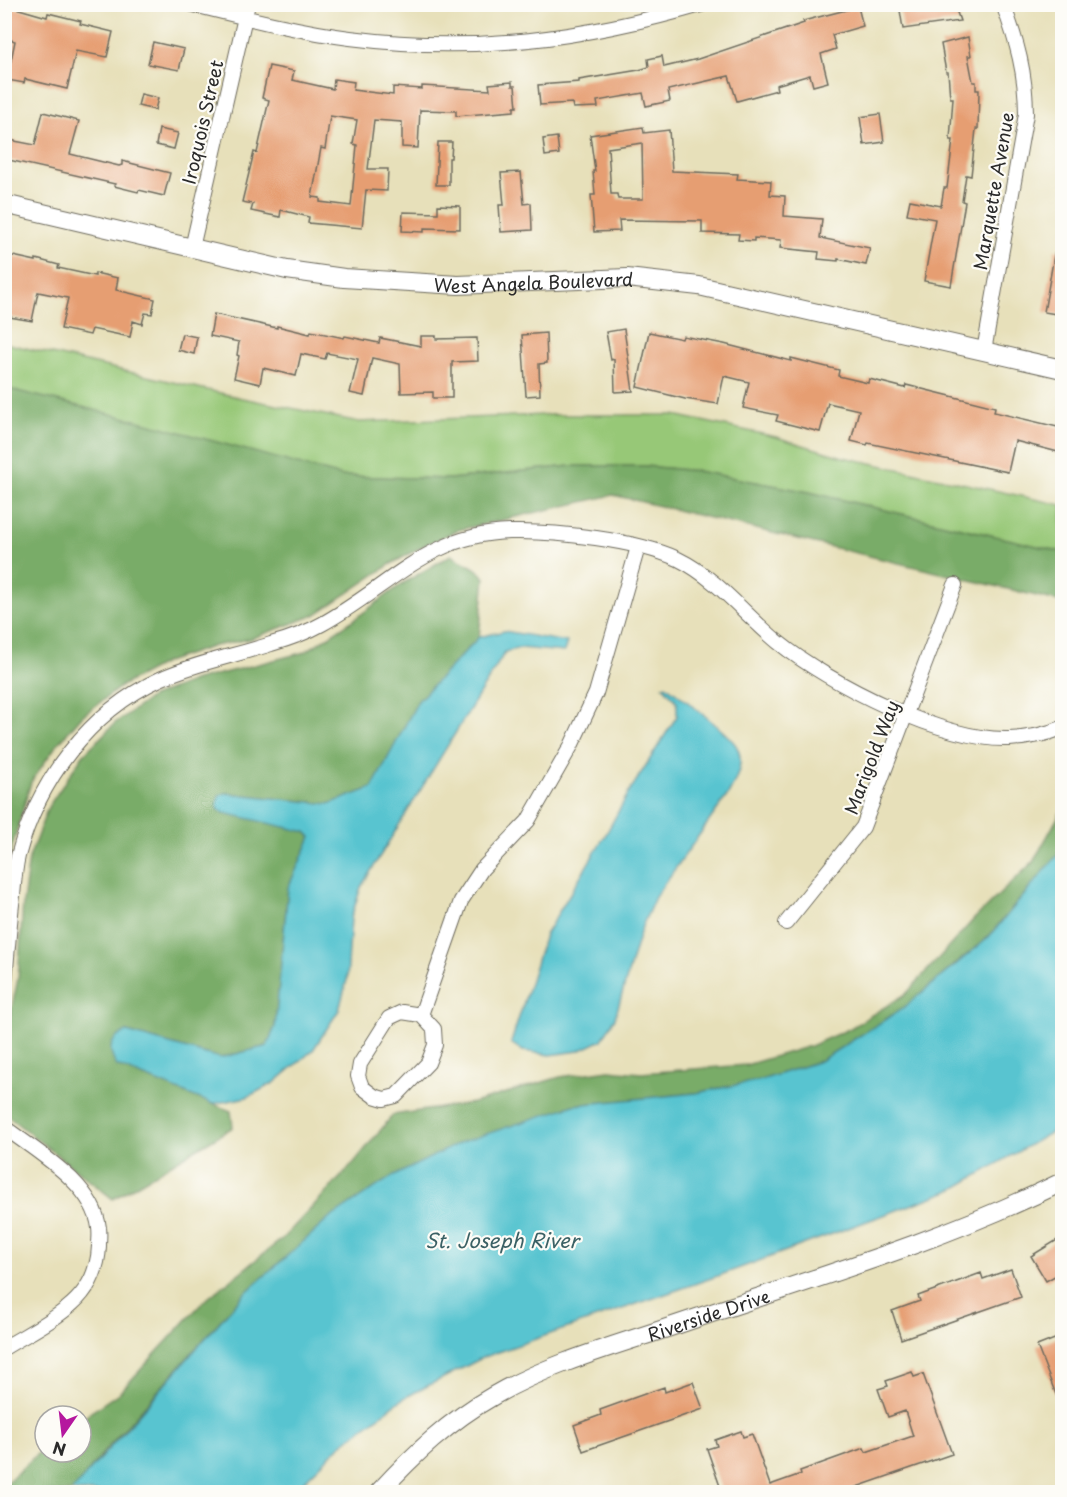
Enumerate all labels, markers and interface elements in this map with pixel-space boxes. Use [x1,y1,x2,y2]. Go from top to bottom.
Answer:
street label: Iroquois Street [175,57,229,187]
street label: Marquette Avenue [966,110,1020,272]
street label: West Angela Boulevard [433,264,635,299]
street label: Marigold Way [837,696,905,818]
water label: St. Joseph River [425,1225,582,1255]
street label: Riverside Drive [643,1281,773,1347]
north arrow [33,1404,93,1464]
text: N [50,1436,68,1463]

